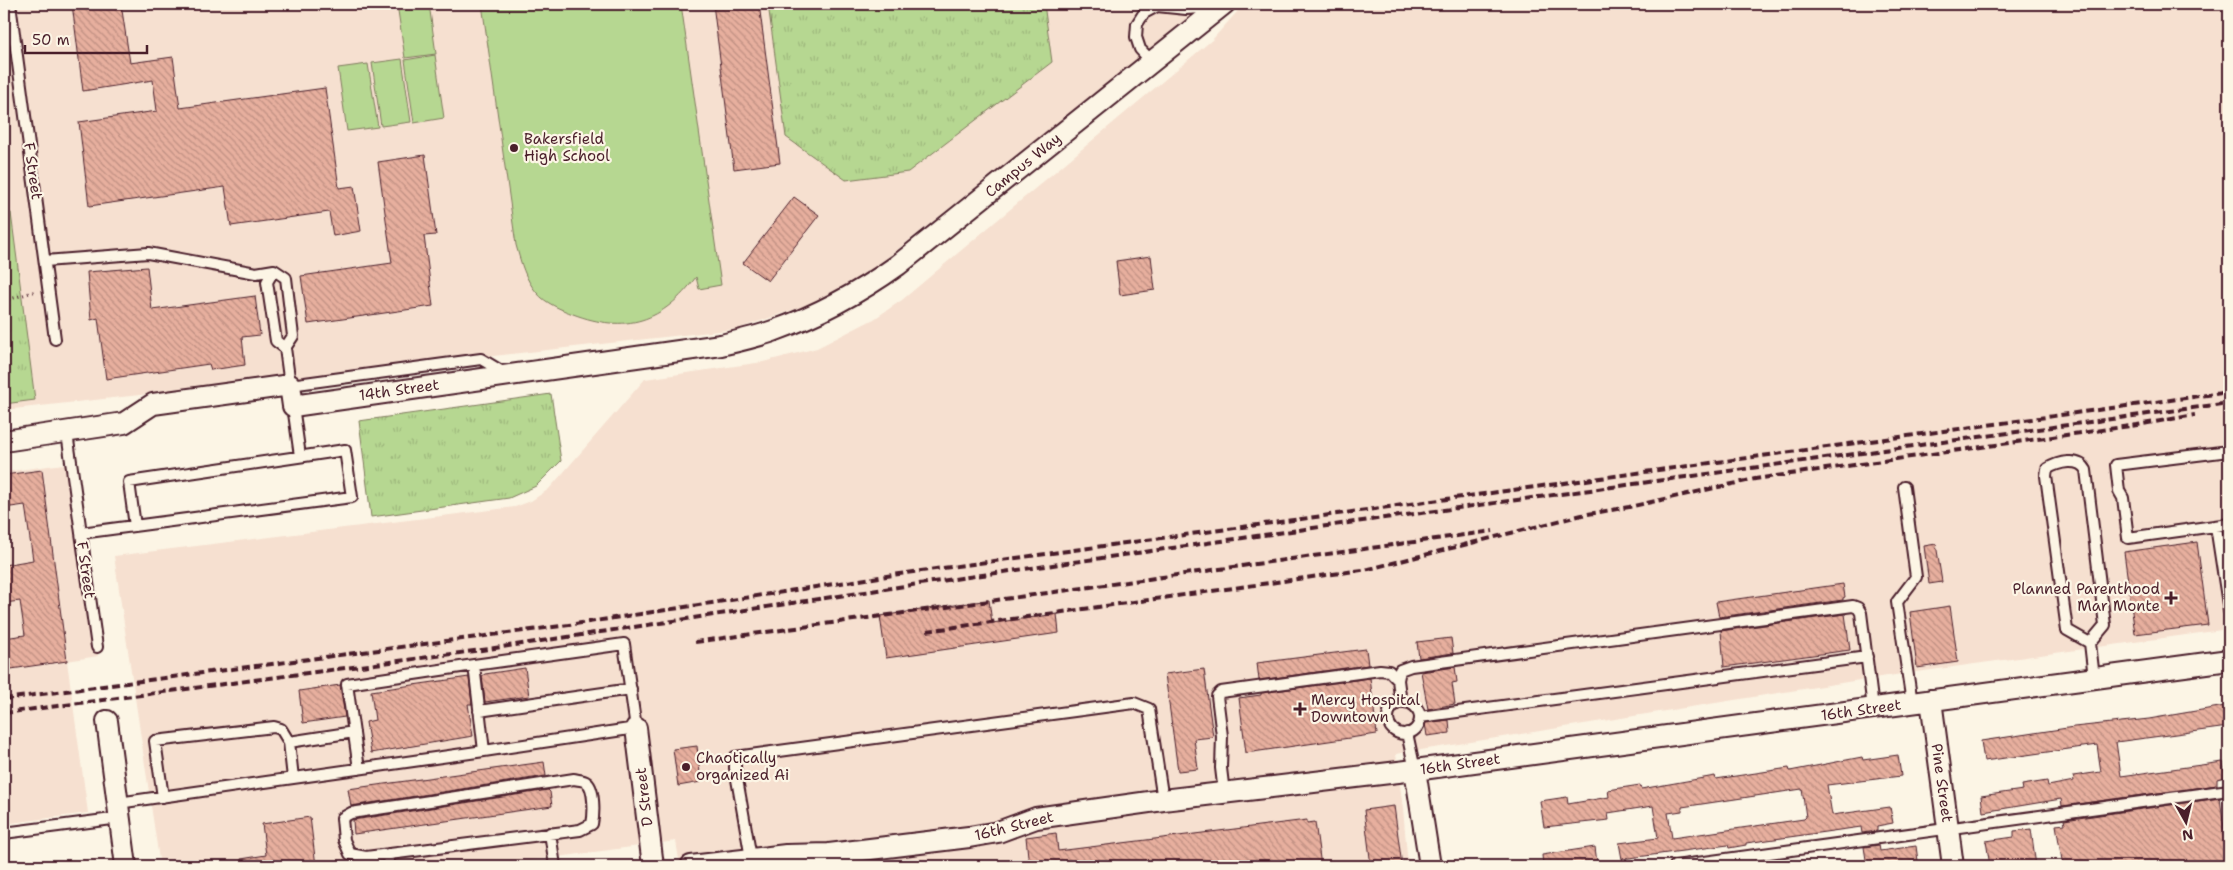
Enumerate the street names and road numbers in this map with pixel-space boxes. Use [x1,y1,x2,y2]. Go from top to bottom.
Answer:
street label: Campus Way [981,128,1065,202]
street label: F Street [19,141,47,201]
street label: 14th Street [358,374,440,406]
street label: F Street [72,540,100,600]
street label: 16th Street [1820,694,1902,726]
street label: Pine Street [1927,742,1957,824]
street label: 16th Street [1419,748,1501,780]
street label: D Street [630,766,658,828]
street label: 16th Street [972,807,1056,845]

